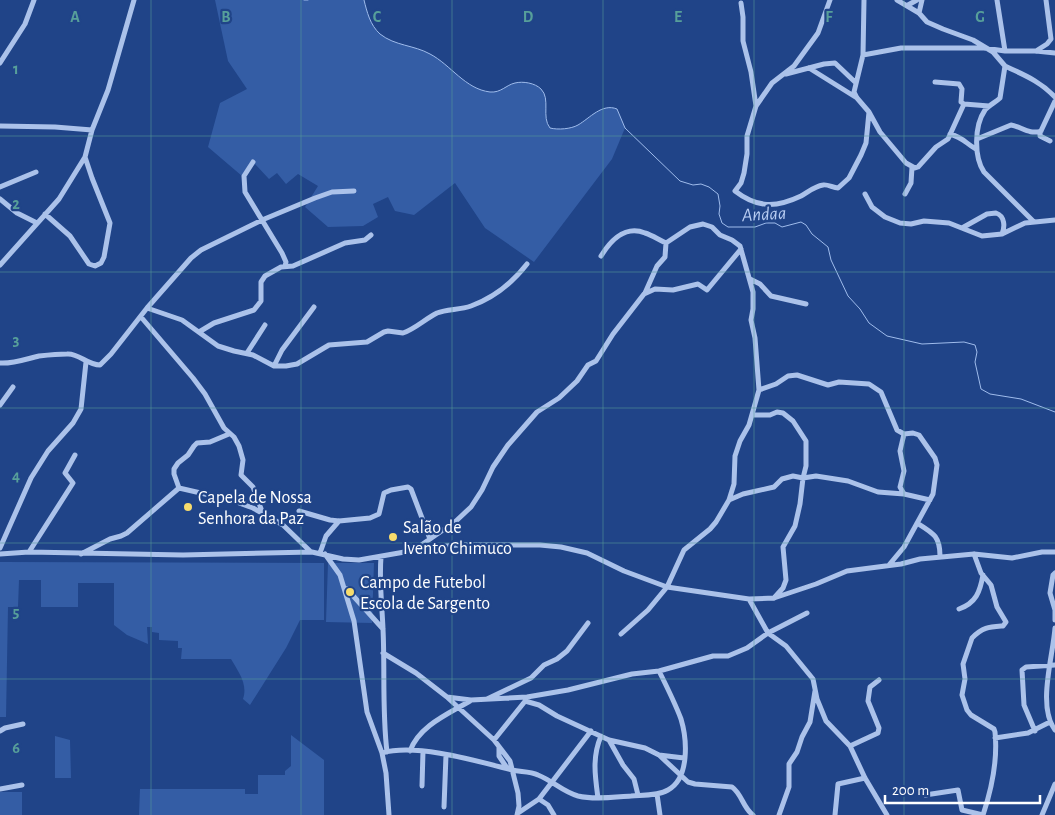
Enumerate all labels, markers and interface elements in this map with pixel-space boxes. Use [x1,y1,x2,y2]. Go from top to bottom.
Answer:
text: A [70,9,80,25]
text: B [221,9,231,25]
text: C [373,9,382,25]
text: D [523,9,534,25]
text: E [674,9,682,25]
text: F [825,9,833,25]
text: G [975,9,985,25]
text: 1 [13,61,19,77]
text: 2 [12,196,20,212]
water label: Andaa [740,204,787,225]
text: 3 [13,332,20,348]
text: 4 [12,468,20,484]
place label: Capela de Nossa Senhora da Paz [198,489,312,528]
marker: Capela de Nossa Senhora da Paz [182,501,194,513]
place label: Salão de Ivento Chimuco [403,519,512,558]
marker: Salão de Ivento Chimuco [387,531,399,543]
place label: Campo de Futebol Escola de Sargento [360,574,490,613]
marker: Campo de Futebol Escola de Sargento [344,586,356,598]
text: 5 [13,604,20,620]
text: 6 [12,740,20,756]
scale bar [885,772,1040,804]
text: 200 m [892,783,929,798]

